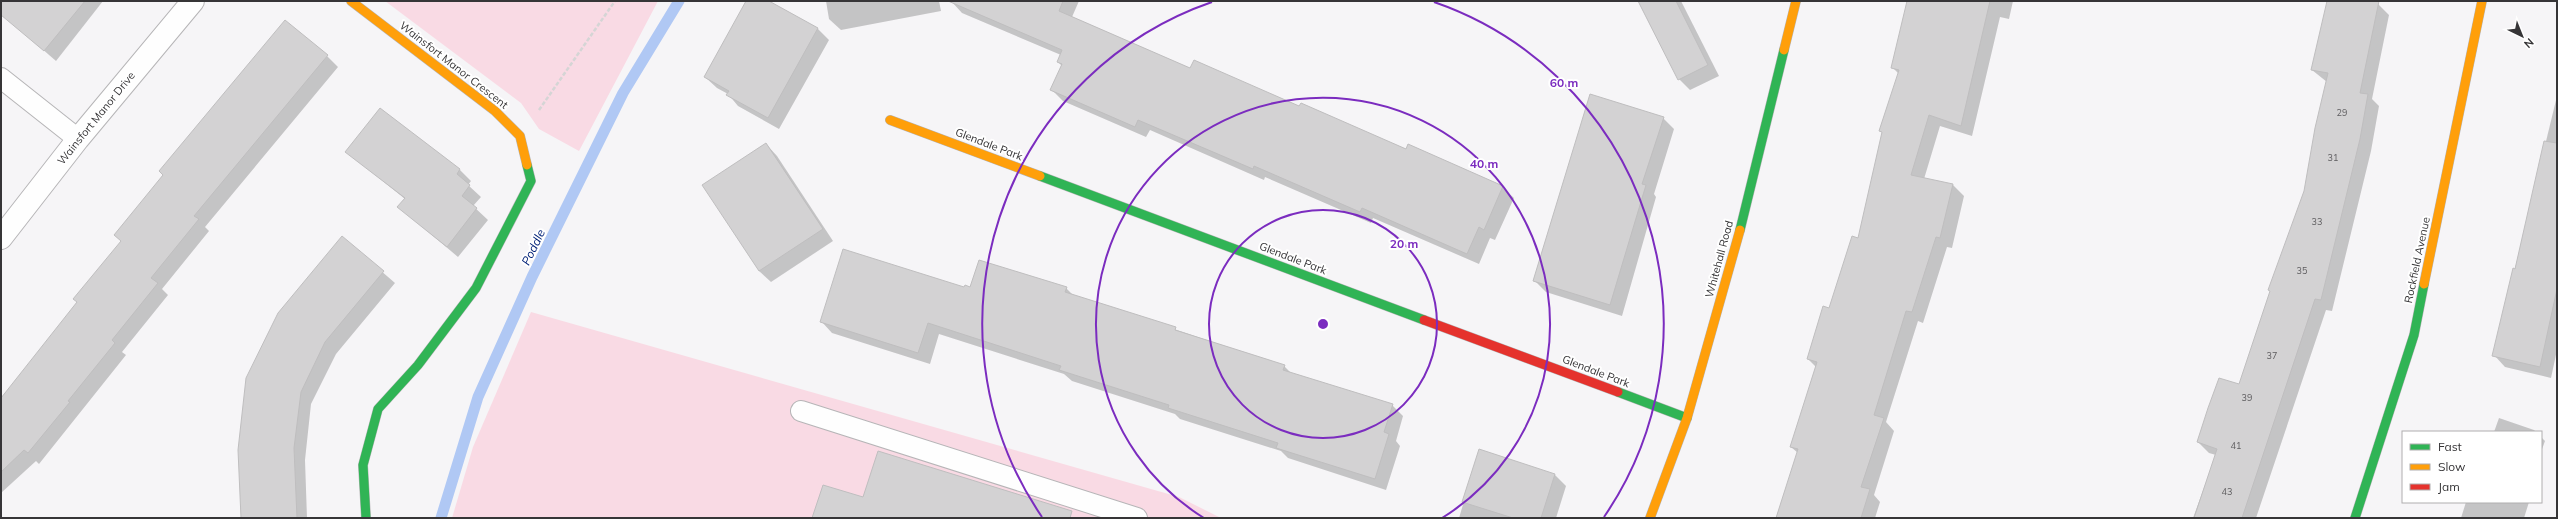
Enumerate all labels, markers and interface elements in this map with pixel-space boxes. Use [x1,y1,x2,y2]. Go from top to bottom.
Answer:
north arrow [2502,16,2542,56]
street label: Wainsfort Manor Crescent [397,18,511,112]
text: N [2521,35,2537,51]
street label: Wainsfort Manor Drive [54,69,138,167]
text: 60 m [1550,75,1578,90]
house number: 29 [2337,107,2347,118]
street label: Glendale Park [953,125,1025,163]
house number: 31 [2328,152,2338,163]
text: 40 m [1470,156,1498,171]
house number: 33 [2312,216,2322,227]
street label: Rockfield Avenue [2401,216,2433,304]
street label: Whitehall Road [1702,219,1736,299]
water label: Poddle [518,226,548,267]
text: 20 m [1390,236,1418,251]
street label: Glendale Park [1257,239,1329,277]
house number: 35 [2297,265,2308,276]
centre of rings [1316,317,1330,331]
house number: 37 [2267,350,2277,361]
street label: Glendale Park [1560,352,1632,390]
house number: 39 [2242,392,2252,403]
legend [2402,431,2542,503]
text: Fast [2438,439,2462,454]
house number: 41 [2231,440,2241,451]
text: Slow [2438,459,2466,474]
text: Jam [2438,479,2460,494]
house number: 43 [2222,486,2232,497]

